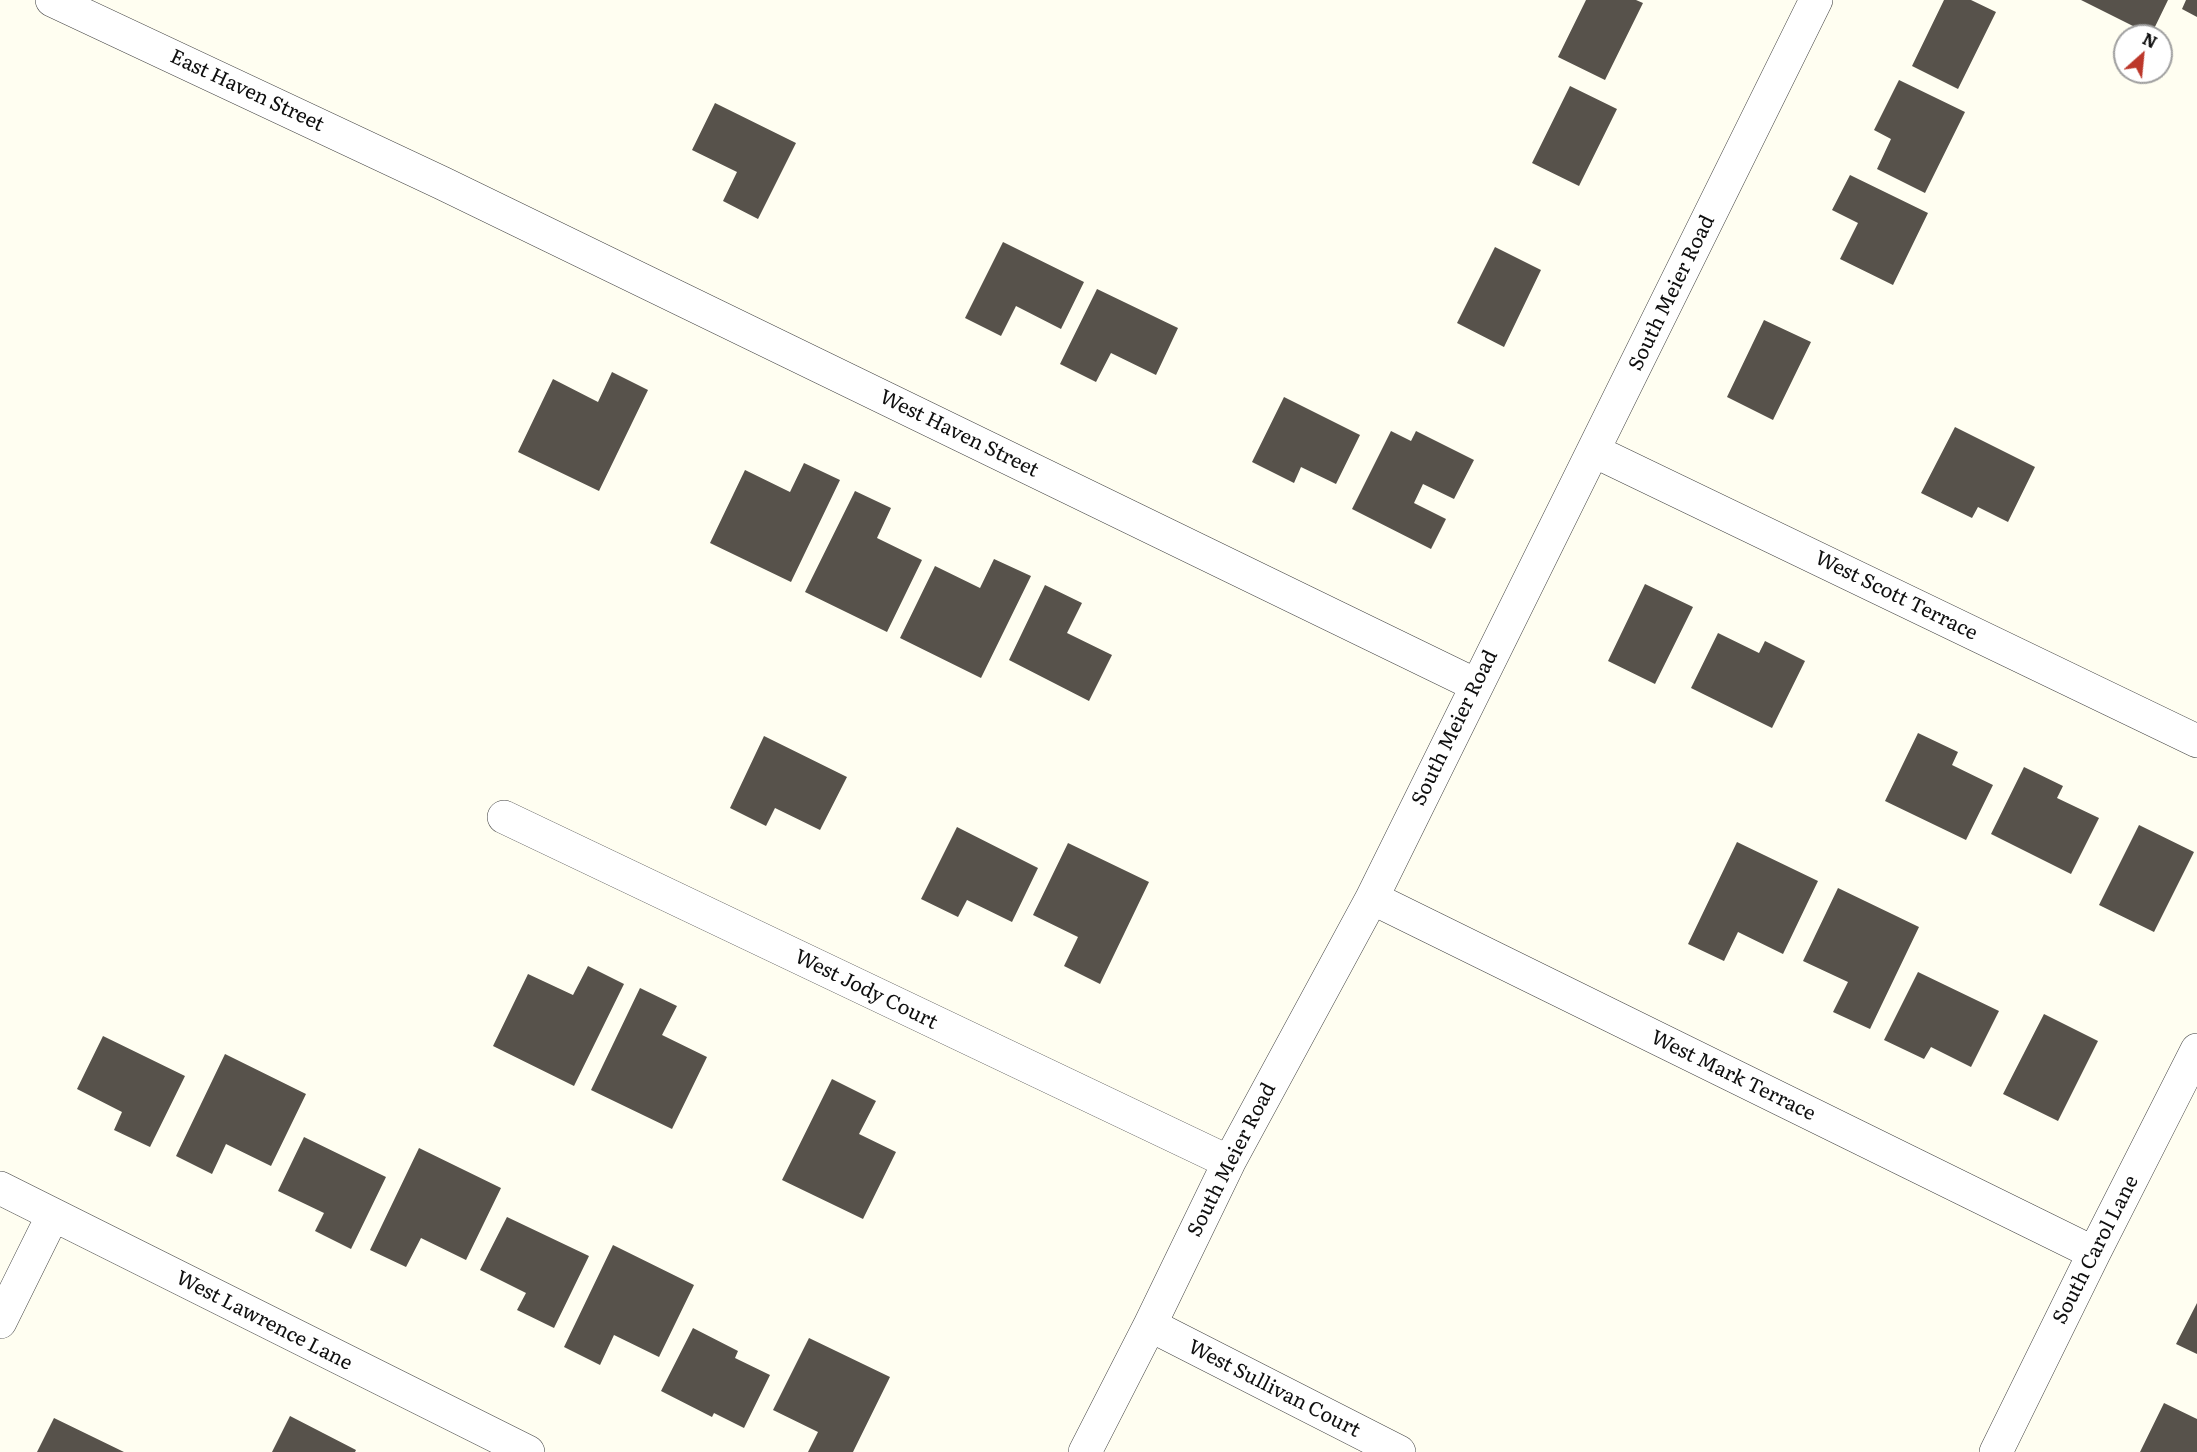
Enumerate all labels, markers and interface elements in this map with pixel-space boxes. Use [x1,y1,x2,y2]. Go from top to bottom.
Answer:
north arrow [2113,24,2173,84]
text: N [2139,26,2162,53]
street label: East Haven Street [166,45,328,137]
street label: South Meier Road [1624,211,1720,375]
street label: West Haven Street [876,385,1042,483]
street label: West Scott Terrace [1811,546,1981,646]
street label: South Meier Road [1407,646,1503,810]
street label: West Jody Court [791,945,941,1035]
street label: West Mark Terrace [1647,1026,1819,1126]
street label: South Meier Road [1183,1079,1281,1241]
street label: South Carol Lane [2048,1172,2144,1328]
street label: West Lawrence Lane [172,1266,356,1376]
street label: West Sullivan Court [1184,1335,1364,1443]

